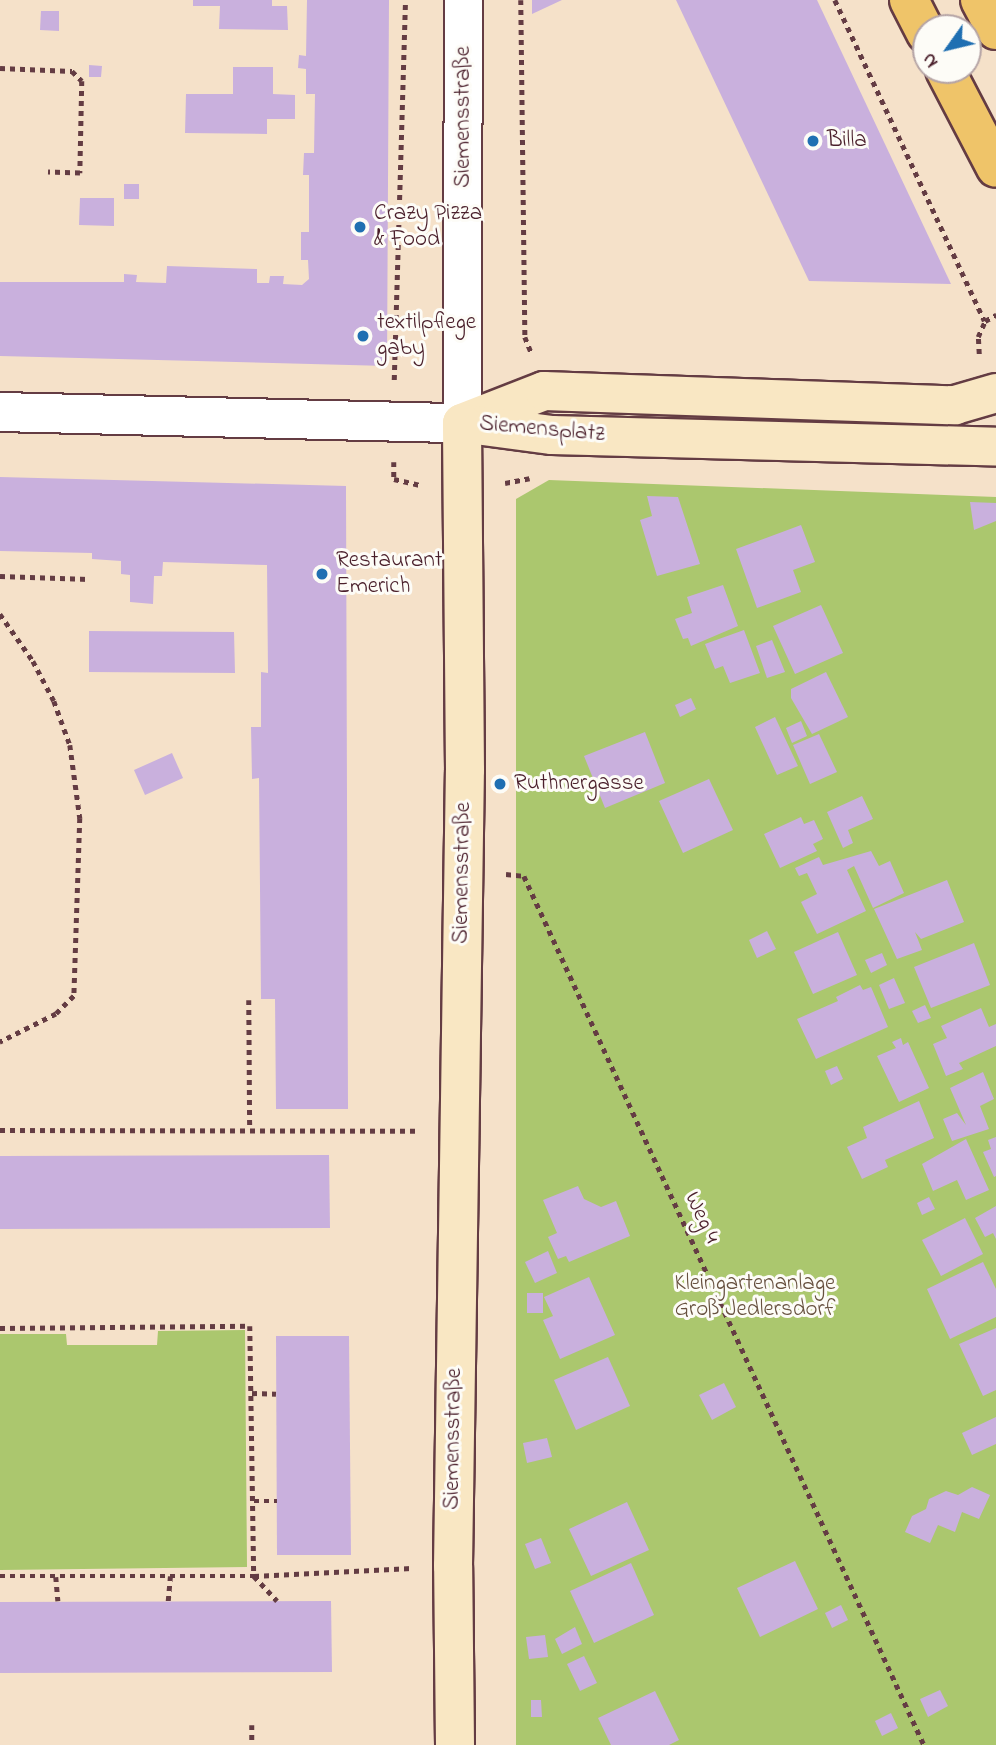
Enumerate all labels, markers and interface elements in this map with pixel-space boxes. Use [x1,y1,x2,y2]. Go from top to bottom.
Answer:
north arrow [912,14,982,84]
street label: Siemensstraße [450,46,478,188]
text: N [916,47,946,73]
place label: Billa [827,127,867,155]
marker: Billa [805,133,821,149]
place label: Crazy Pizza & Food [374,200,482,254]
marker: Crazy Pizza & Food [352,219,368,235]
place label: textilpflege gaby [377,309,476,363]
marker: textilpflege gaby [355,328,371,344]
street label: Siemensplatz [478,411,606,449]
place label: Restaurant Emerich [336,547,443,601]
marker: Restaurant Emerich [314,566,330,582]
place label: Ruthnergasse [514,770,644,798]
marker: Ruthnergasse [492,776,508,792]
street label: Siemensstraße [448,802,478,944]
street label: Weg 4 [677,1188,725,1248]
park label: Kleingartenanlage Groß Jedlersdorf [675,1270,835,1324]
street label: Siemensstraße [439,1368,469,1510]

